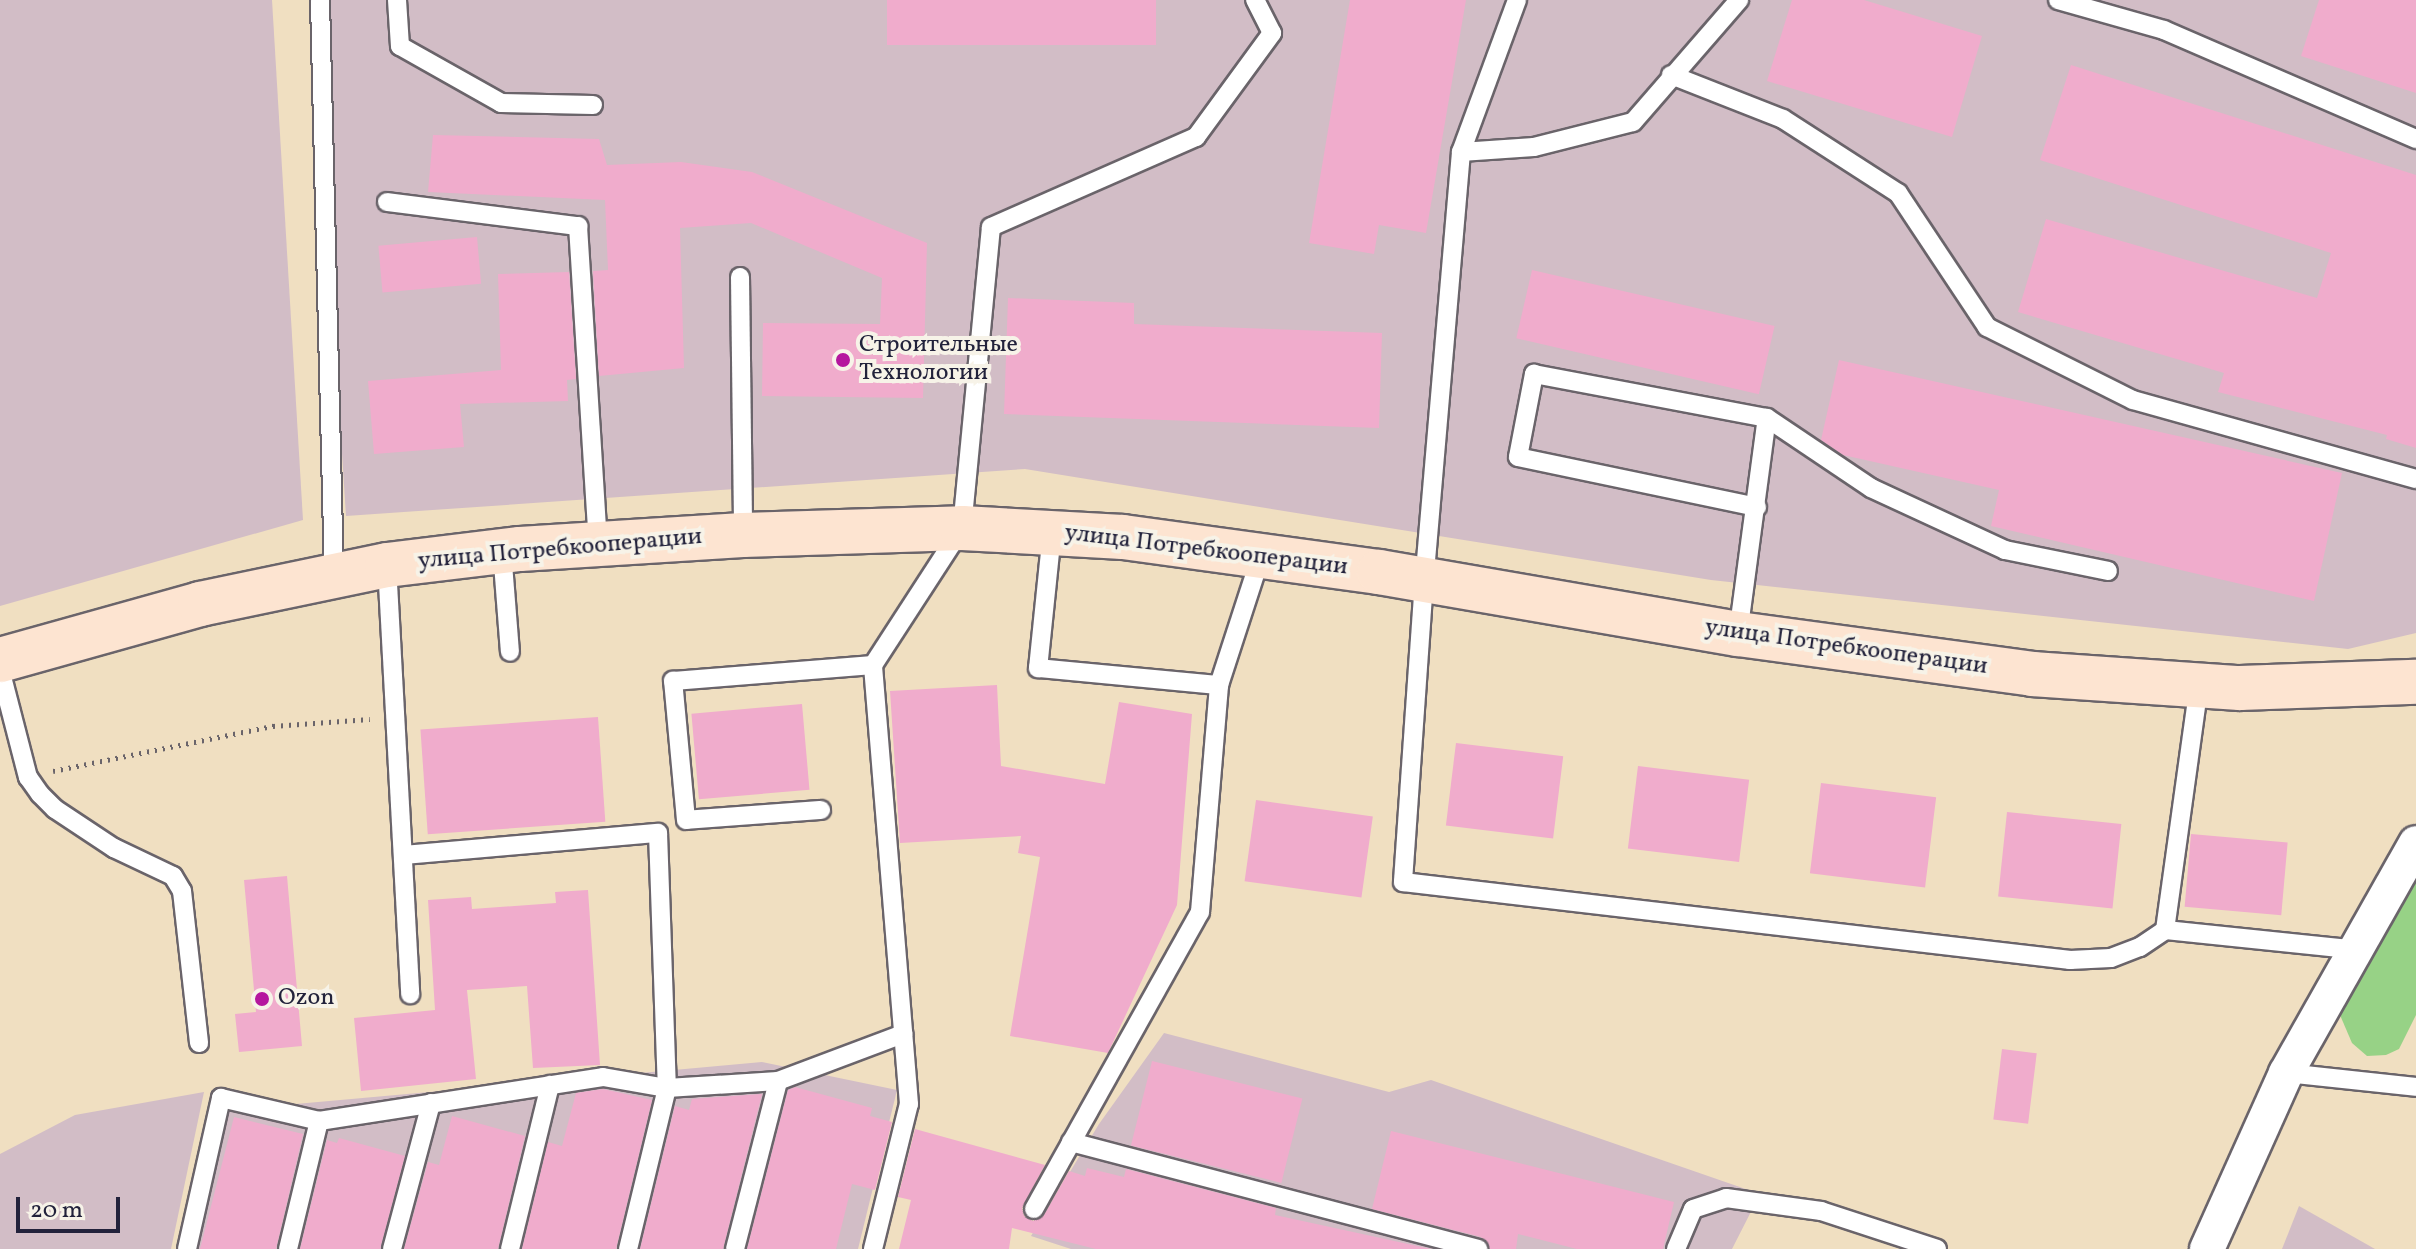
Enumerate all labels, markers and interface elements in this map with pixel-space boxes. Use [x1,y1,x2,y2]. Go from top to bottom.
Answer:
place label: Строительные Технологии [859,332,1018,388]
marker: Строительные Технологии [834,351,852,369]
street label: улица Потребкооперации [1063,519,1349,583]
street label: улица Потребкооперации [417,523,703,577]
street label: улица Потребкооперации [1703,614,1989,682]
place label: Ozon [278,985,335,1013]
marker: Ozon [253,990,271,1008]
scale bar [20,1181,124,1231]
text: 20 m [30,1194,83,1228]

